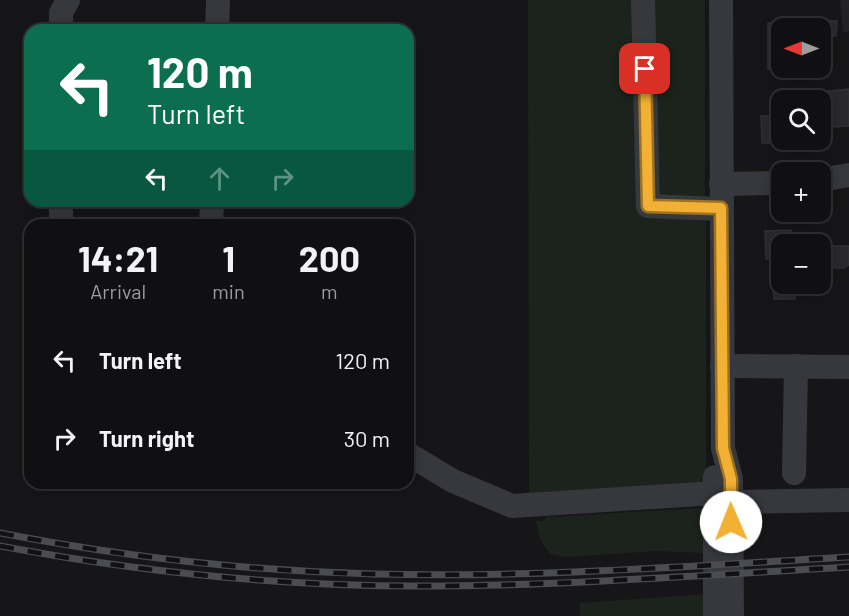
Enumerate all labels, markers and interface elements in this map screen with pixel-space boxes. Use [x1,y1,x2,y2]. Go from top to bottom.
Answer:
north arrow [771,18,831,78]
map controls [771,18,831,294]
pin [619,43,670,94]
text: 120 m [147,46,253,96]
icon: left [48,48,126,126]
icon: arrive [628,52,661,85]
button: search [771,90,831,150]
text: Turn left [147,97,245,129]
icon: left [140,162,173,195]
icon: ahead [203,162,236,195]
icon: right [266,162,299,195]
button: + [771,162,831,222]
button: − [771,234,831,294]
text: 14:21 [78,236,158,279]
text: 1 [222,236,235,279]
text: 200 [299,236,360,279]
text: Arrival [90,279,146,303]
text: min [212,279,245,303]
text: m [321,279,338,303]
icon: left [48,344,81,377]
text: Turn left [99,347,182,373]
text: 120 m [335,347,390,373]
icon: right [48,422,81,455]
text: Turn right [99,425,194,451]
text: 30 m [344,425,390,451]
position arrow [699,490,763,554]

